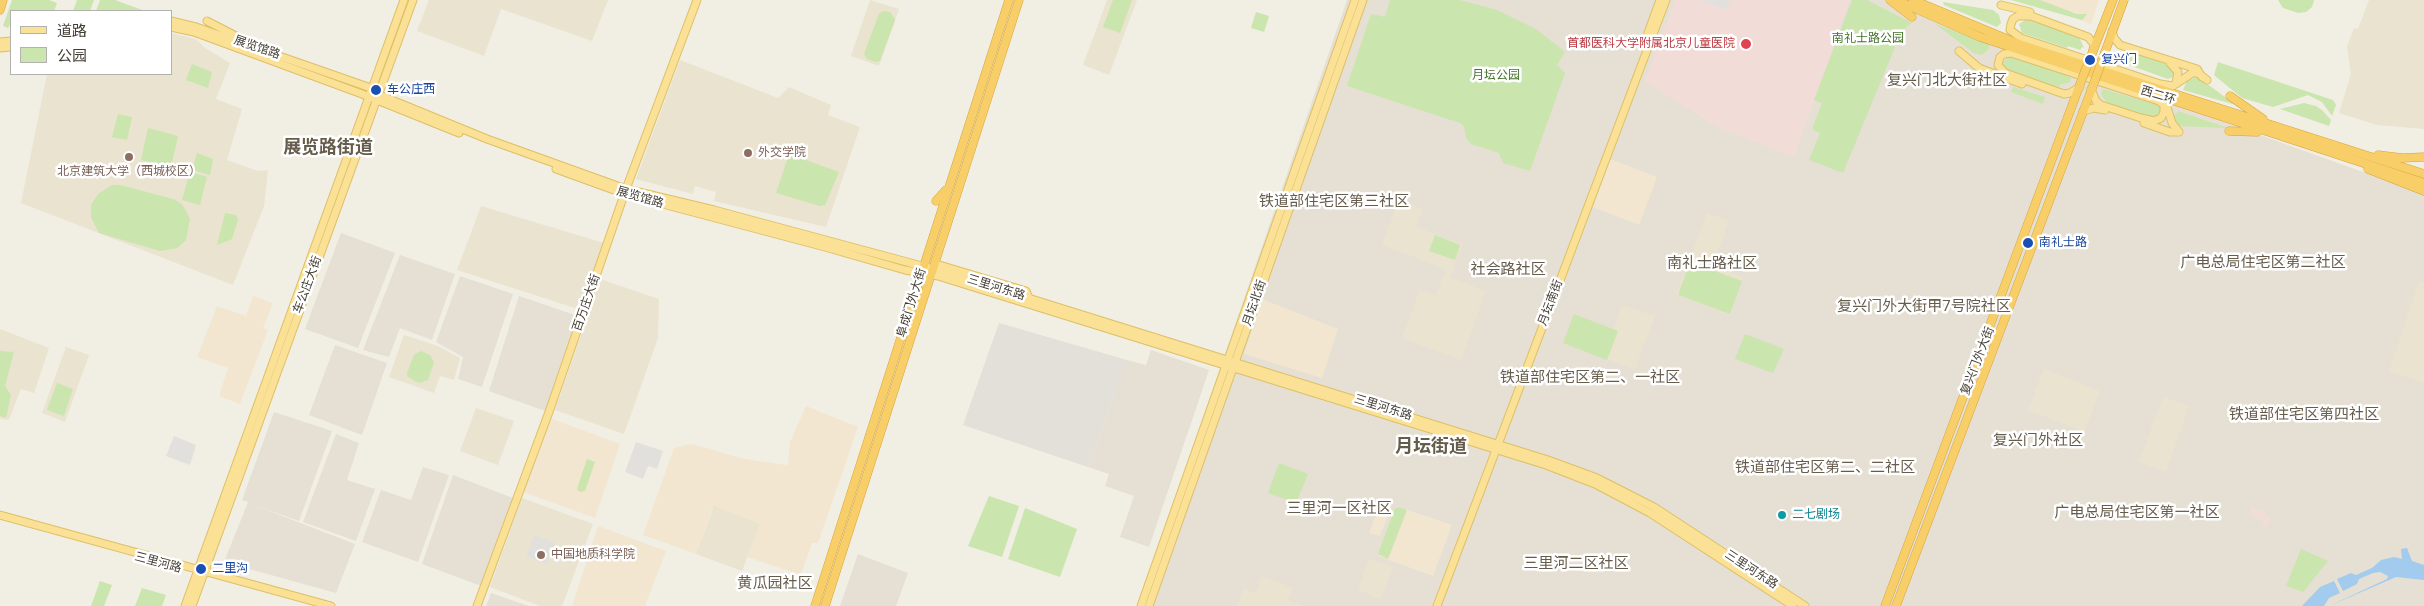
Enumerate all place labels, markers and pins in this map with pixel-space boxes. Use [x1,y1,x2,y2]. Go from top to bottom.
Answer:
place label: 首都医科大学附属北京儿童医院 [1567,37,1735,51]
marker: 首都医科大学附属北京儿童医院 [1739,37,1753,51]
marker: 复兴门 [2083,53,2097,67]
place label: 复兴门 [2101,53,2137,67]
marker: 车公庄西 [369,83,383,97]
place label: 车公庄西 [387,83,435,97]
place label: 外交学院 [758,146,806,160]
marker: 外交学院 [742,147,754,159]
marker: 北京建筑大学（西城校区） [123,151,135,163]
place label: 北京建筑大学（西城校区） [57,165,201,179]
marker: 南礼士路 [2021,236,2035,250]
place label: 南礼士路 [2039,236,2087,250]
place label: 二七剧场 [1792,508,1840,522]
marker: 二七剧场 [1776,509,1788,521]
place label: 中国地质科学院 [551,548,635,562]
marker: 中国地质科学院 [535,549,547,561]
marker: 二里沟 [194,562,208,576]
place label: 二里沟 [212,562,248,576]

